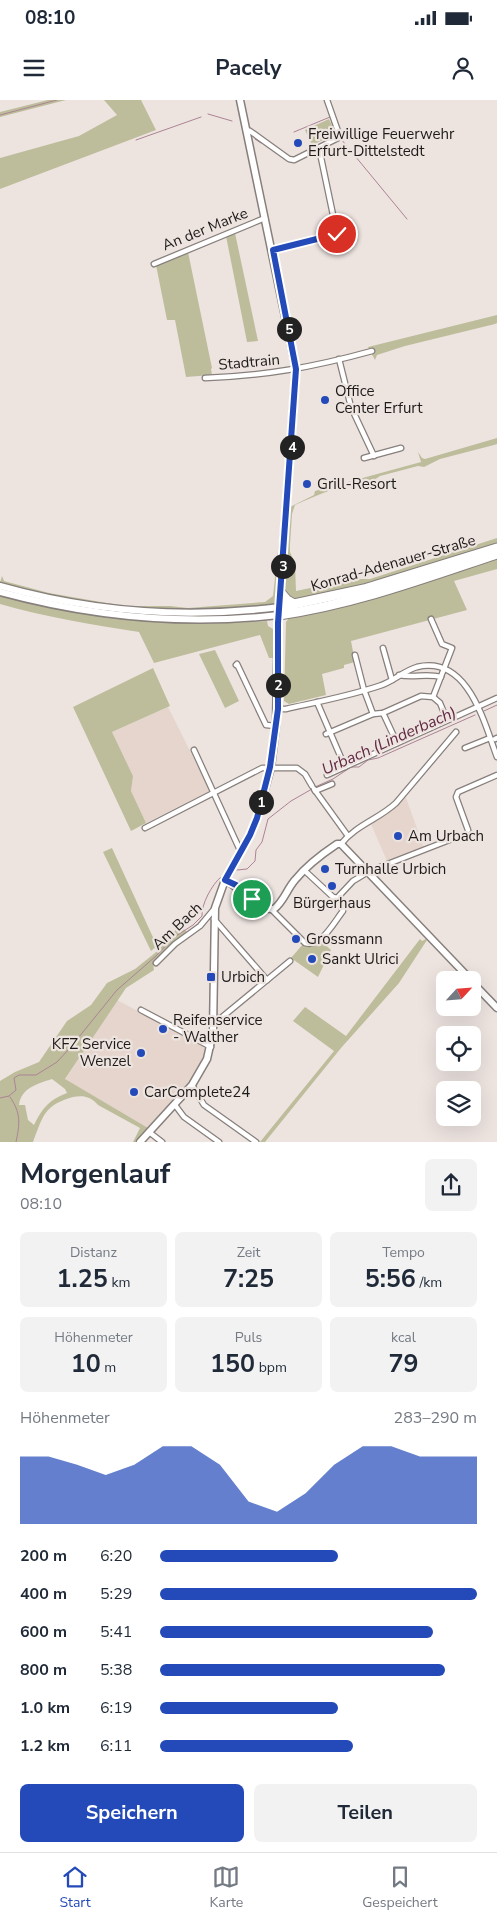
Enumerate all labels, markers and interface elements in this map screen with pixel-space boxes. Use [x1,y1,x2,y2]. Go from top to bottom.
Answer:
text: 08:10 [25,5,75,31]
text: Pacely [215,53,282,83]
icon: menu [20,54,48,82]
icon: person [449,54,477,82]
place label: Freiwillige Feuerwehr Erfurt-Dittelstedt [308,124,455,161]
marker: Freiwillige Feuerwehr Erfurt-Dittelstedt [292,137,304,149]
street label: An der Marke [159,203,251,255]
pin [316,213,358,255]
icon: check [323,220,351,248]
pin: 5 [276,316,302,342]
text: 5 [285,320,294,339]
street label: Stadtrain [217,349,281,375]
place label: Office Center Erfurt [335,381,423,418]
marker: Office Center Erfurt [319,394,331,406]
pin: 4 [280,434,304,460]
text: 4 [288,438,297,457]
place label: Grill-Resort [317,474,397,494]
marker: Grill-Resort [301,478,313,490]
street label: Konrad-Adenauer-Straße [308,530,478,596]
pin: 3 [270,554,296,578]
text: 3 [279,557,288,576]
pin: 2 [266,672,290,698]
text: 2 [274,676,283,695]
water label: Urbach (Linderbach) [318,701,460,781]
pin: 1 [248,790,274,814]
text: 1 [257,793,266,812]
place label: Am Urbach [408,826,484,846]
marker: Am Urbach [392,830,404,842]
place label: Turnhalle Urbich [335,859,446,879]
marker: Turnhalle Urbich [319,863,331,875]
pin [231,878,273,920]
marker: Bürgerhaus [326,880,338,892]
icon: arrive [238,885,266,913]
place label: Bürgerhaus [293,893,371,913]
street label: Am Bach [148,898,206,954]
place label: Grossmann [306,929,383,949]
marker: Grossmann [290,933,302,945]
place label: Sankt Ulrici [322,949,399,969]
marker: Sankt Ulrici [306,953,318,965]
place label: Urbich [221,967,265,987]
marker: Urbich [205,971,217,983]
north arrow [436,971,481,1016]
map controls [436,971,481,1126]
place label: Reifenservice - Walther [173,1010,263,1047]
marker: Reifenservice - Walther [157,1023,169,1035]
button: locate [436,1026,481,1071]
place label: KFZ Service Wenzel [52,1034,132,1071]
marker: KFZ Service Wenzel [135,1047,147,1059]
button: layers [436,1081,481,1126]
place label: CarComplete24 [144,1082,250,1102]
marker: CarComplete24 [128,1086,140,1098]
text: Morgenlauf [20,1155,170,1193]
button: share [425,1159,477,1211]
text: 08:10 [20,1193,62,1215]
text: Distanz [70,1243,117,1262]
text: Zeit [237,1243,260,1262]
text: Tempo [382,1243,425,1262]
text: 1.25 [57,1262,108,1296]
text: 7:25 [223,1262,274,1296]
text: 5:56 [365,1262,416,1296]
text: km [108,1273,130,1292]
text: /km [416,1273,442,1292]
text: Höhenmeter [54,1328,133,1347]
text: Puls [235,1328,262,1347]
text: kcal [391,1328,416,1347]
text: 10 [71,1347,101,1381]
text: 150 [210,1347,255,1381]
text: 79 [388,1347,419,1381]
text: m [101,1358,116,1377]
text: bpm [255,1358,287,1377]
text: Höhenmeter [20,1407,110,1429]
text: 283–290 m [394,1407,477,1429]
text: 200 m [20,1545,67,1567]
text: 6:20 [100,1545,132,1567]
text: 400 m [20,1583,67,1605]
text: 5:29 [100,1583,132,1605]
text: 600 m [20,1621,67,1643]
text: 5:41 [100,1621,132,1643]
text: 800 m [20,1659,67,1681]
text: 5:38 [100,1659,132,1681]
text: 1.0 km [20,1697,70,1719]
text: 6:19 [100,1697,132,1719]
text: 1.2 km [20,1735,70,1757]
text: 6:11 [100,1735,132,1757]
button: Speichern [20,1784,244,1842]
button: Teilen [254,1784,477,1842]
tab: Start [59,1863,91,1912]
tab: Karte [209,1863,243,1912]
tab: Gespeichert [362,1863,438,1912]

